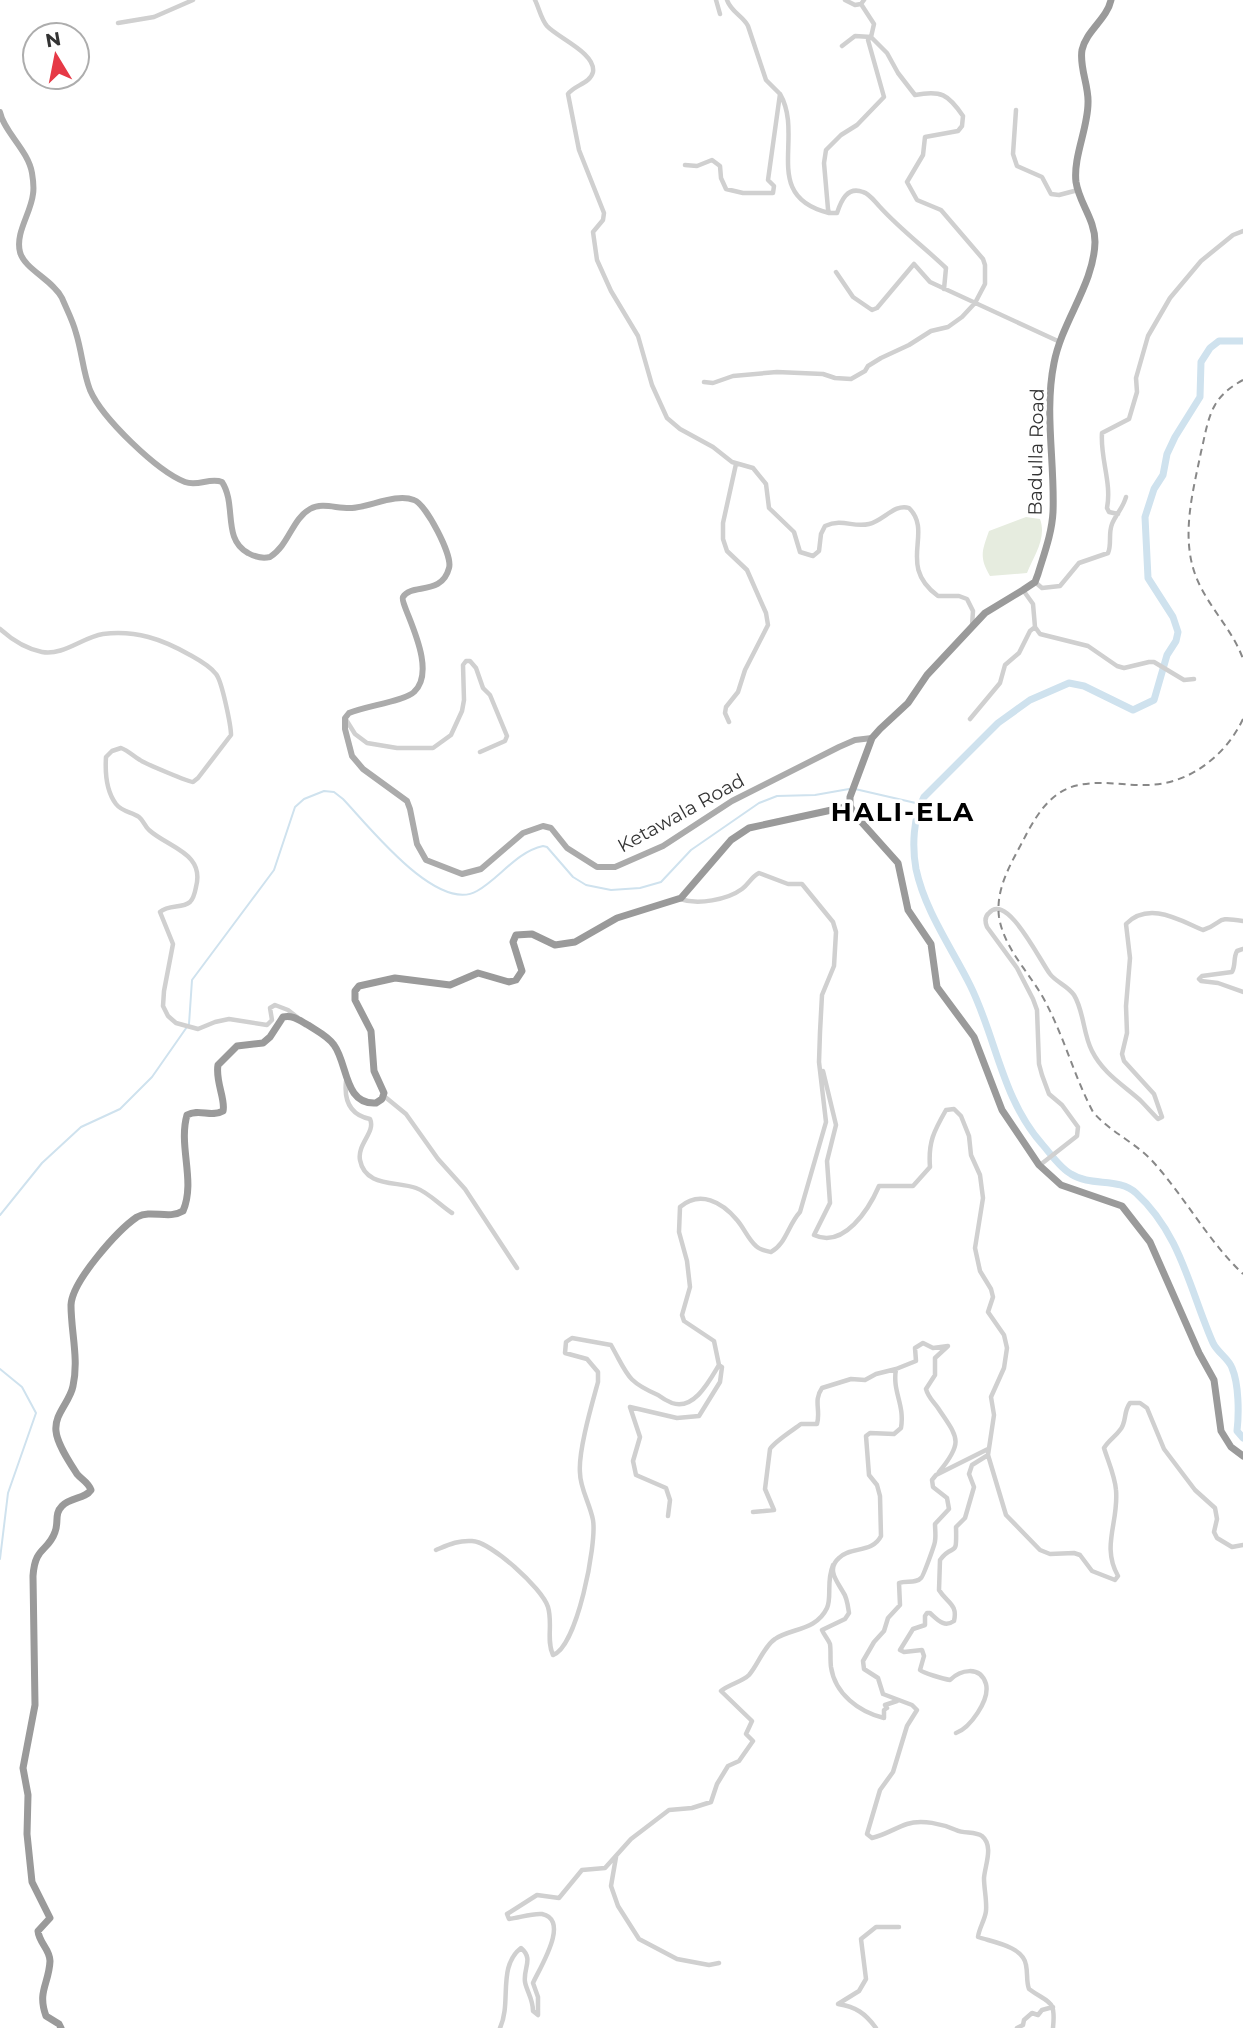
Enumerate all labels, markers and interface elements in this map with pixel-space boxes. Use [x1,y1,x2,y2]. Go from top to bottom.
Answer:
north arrow [21,21,91,91]
text: N [44,27,63,52]
street label: Badulla Road [1023,388,1049,516]
street label: Ketawala Road [614,769,748,857]
district label: HALI-ELA [831,796,975,828]

